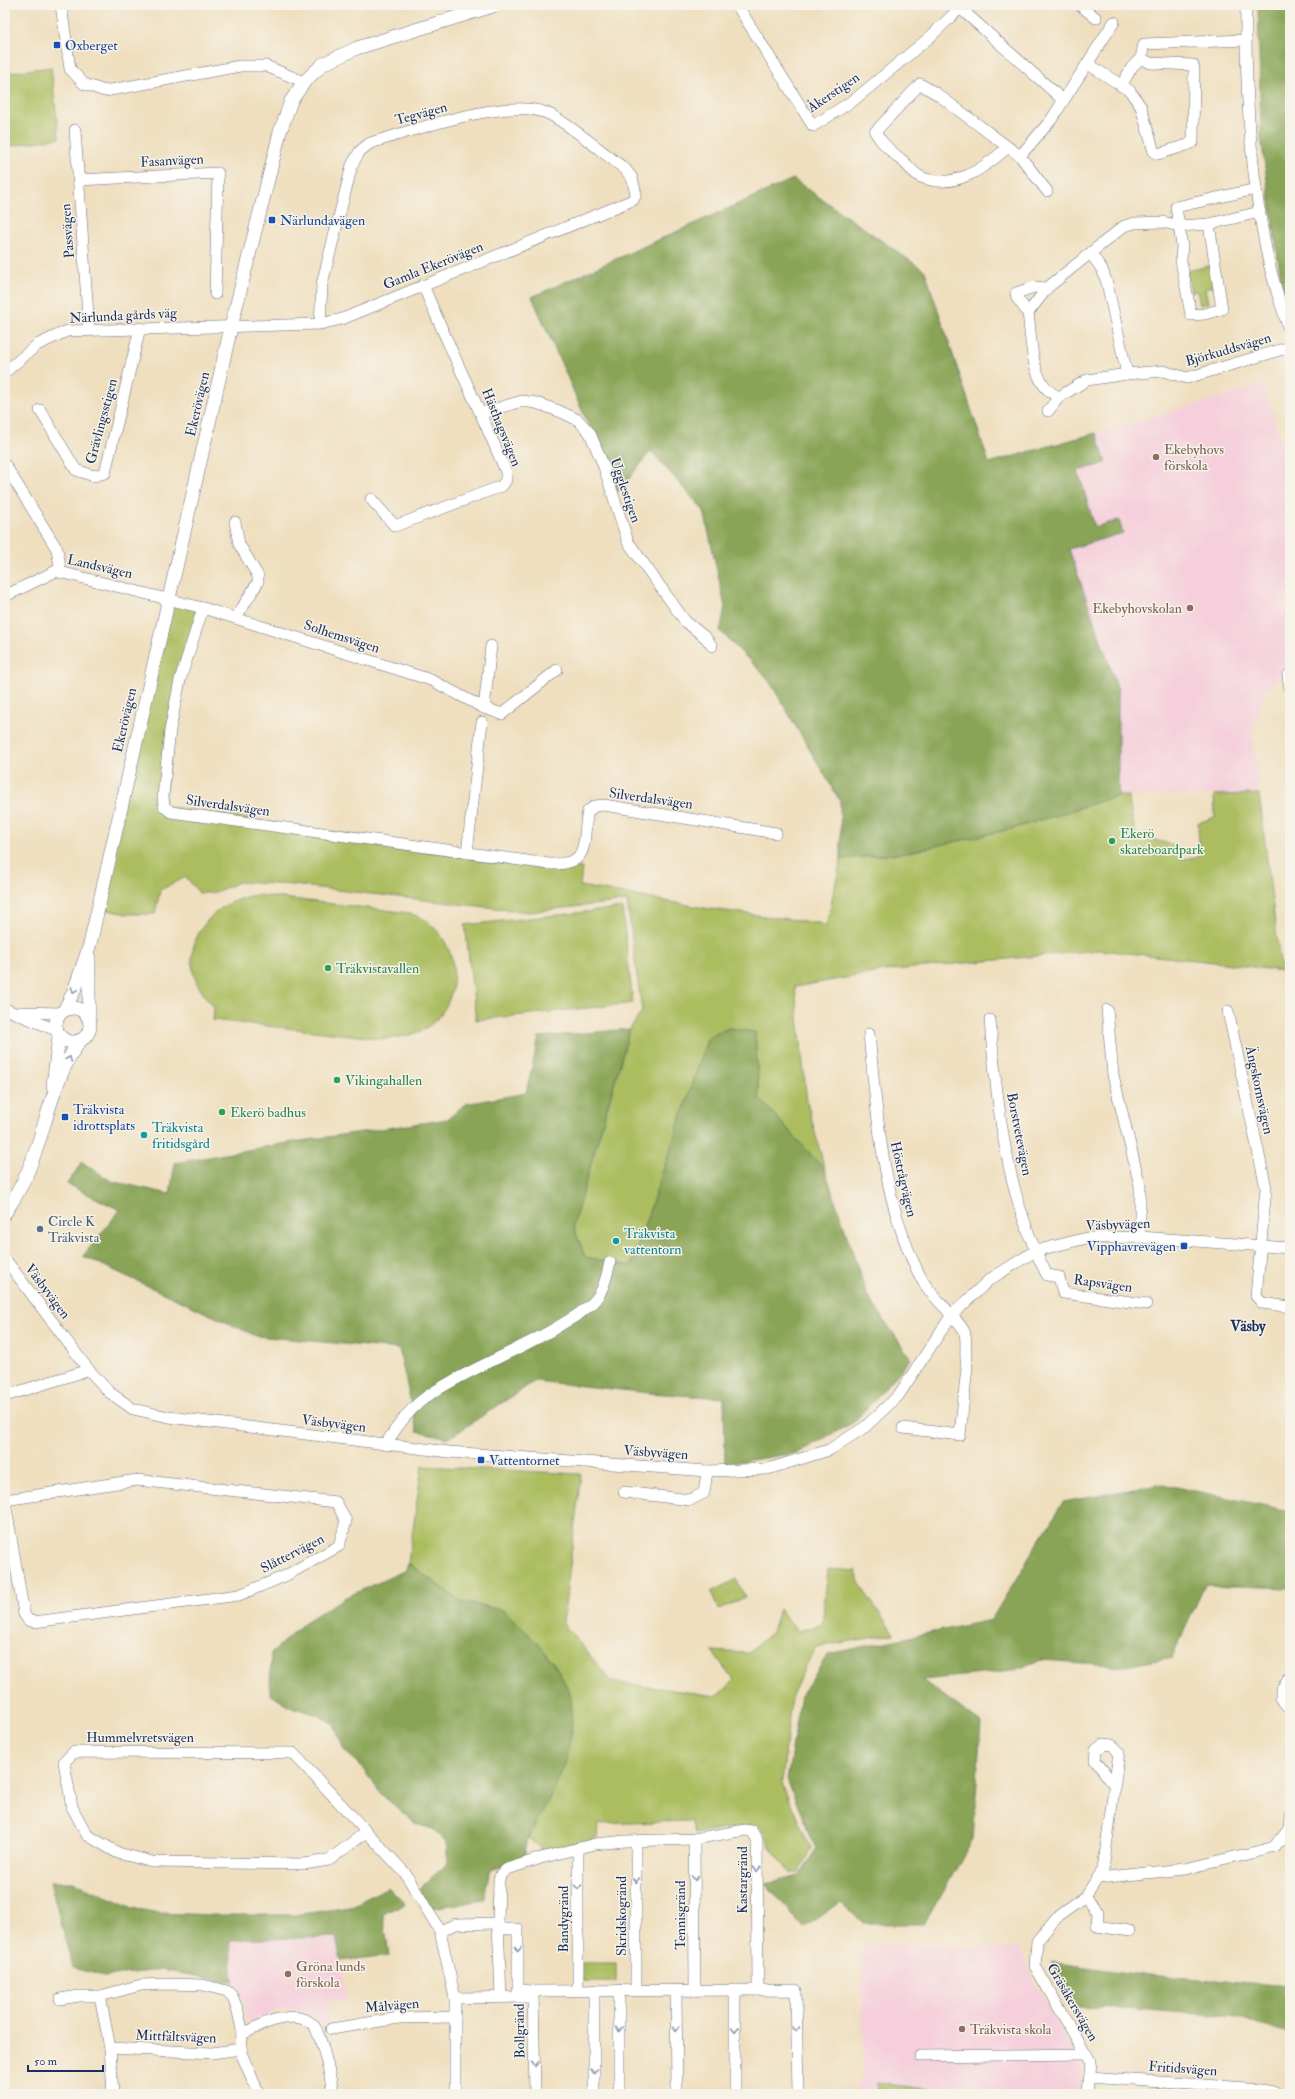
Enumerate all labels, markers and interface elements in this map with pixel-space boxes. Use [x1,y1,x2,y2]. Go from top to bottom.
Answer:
place label: Oxberget [65,37,118,54]
marker: Oxberget [52,40,62,50]
street label: Åkerstigen [803,69,863,117]
street label: Tegvägen [393,98,449,129]
street label: Fasanvägen [140,150,204,171]
street label: Passvägen [57,203,78,259]
place label: Närlundavägen [280,212,365,229]
marker: Närlundavägen [267,215,277,225]
street label: Gamla Ekerövägen [381,238,486,293]
street label: Närlunda gårds väg [69,304,178,327]
street label: Björkuddsvägen [1183,329,1273,370]
street label: Ekerövägen [182,370,213,438]
street label: Grävlingsstigen [82,377,121,466]
street label: Hästhagsvägen [478,386,525,469]
place label: Ekebyhovs förskola [1164,441,1224,474]
marker: Ekebyhovs förskola [1151,452,1161,462]
street label: Ugglestigen [607,455,645,525]
street label: Landsvägen [66,551,134,582]
place label: Ekebyhovskolan [1092,600,1182,618]
marker: Ekebyhovskolan [1185,603,1195,613]
street label: Solhemsvägen [302,616,382,657]
street label: Ekerövägen [109,686,140,754]
street label: Silverdalsvägen [608,784,694,813]
street label: Silverdalsvägen [185,791,271,820]
place label: Ekerö skateboardpark [1120,825,1204,859]
marker: Ekerö skateboardpark [1107,836,1117,846]
place label: Träkvistavallen [336,960,419,977]
marker: Träkvistavallen [323,963,333,973]
one-way arrow [71,987,79,994]
street label: Ängskornsvägen [1242,1043,1277,1136]
one-way arrow [64,1056,72,1063]
place label: Vikingahallen [345,1072,422,1089]
marker: Vikingahallen [332,1075,342,1085]
street label: Borstvetevägen [1003,1091,1036,1177]
place label: Träkvista idrottsplats [73,1101,135,1135]
place label: Ekerö badhus [230,1104,306,1121]
marker: Ekerö badhus [217,1107,227,1117]
marker: Träkvista idrottsplats [60,1112,70,1122]
place label: Träkvista fritidsgård [152,1119,210,1152]
marker: Träkvista fritidsgård [139,1130,149,1140]
street label: Höstrågvägen [887,1140,920,1219]
place label: Circle K Träkvista [48,1213,100,1246]
street label: Väsbyvägen [1085,1215,1151,1235]
marker: Circle K Träkvista [35,1224,45,1234]
place label: Träkvista vattentorn [623,1225,681,1258]
marker: Träkvista vattentorn [611,1236,621,1246]
place label: Vipphavrevägen [1087,1238,1176,1256]
marker: Vipphavrevägen [1179,1241,1189,1251]
street label: Väsbyvägen [21,1260,74,1323]
street label: Rapsvägen [1072,1271,1133,1297]
district label: Väsby [1229,1317,1267,1337]
street label: Väsbyvägen [301,1411,367,1437]
street label: Väsbyvägen [623,1442,689,1464]
place label: Vattentornet [489,1452,560,1469]
marker: Vattentornet [476,1455,486,1465]
street label: Slåttervägen [258,1530,327,1577]
street label: Hummelvretsvägen [86,1729,194,1746]
street label: Kastargränd [734,1846,751,1914]
one-way arrow [753,1866,761,1872]
one-way arrow [691,1875,699,1881]
street label: Skridskogränd [613,1876,630,1956]
one-way arrow [632,1877,640,1883]
street label: Tennisgränd [672,1880,689,1950]
one-way arrow [574,1884,582,1890]
street label: Bandygränd [555,1885,573,1952]
one-way arrow [514,1946,522,1952]
place label: Gröna lunds förskola [296,1958,365,1991]
street label: Gräsåkersvägen [1043,1960,1102,2044]
marker: Gröna lunds förskola [283,1969,293,1979]
street label: Målvägen [364,1995,420,2016]
street label: Bollgränd [511,2003,528,2059]
place label: Träkvista skola [970,2021,1052,2038]
marker: Träkvista skola [957,2024,967,2034]
one-way arrow [615,2026,623,2032]
one-way arrow [672,2026,680,2032]
one-way arrow [731,2026,739,2032]
one-way arrow [792,2026,801,2032]
street label: Mittfältsvägen [135,2027,217,2046]
scale bar [28,2047,103,2073]
text: 50 m [34,2054,58,2069]
street label: Fritidsvägen [1148,2058,1218,2079]
one-way arrow [531,2061,539,2067]
one-way arrow [590,2068,598,2074]

